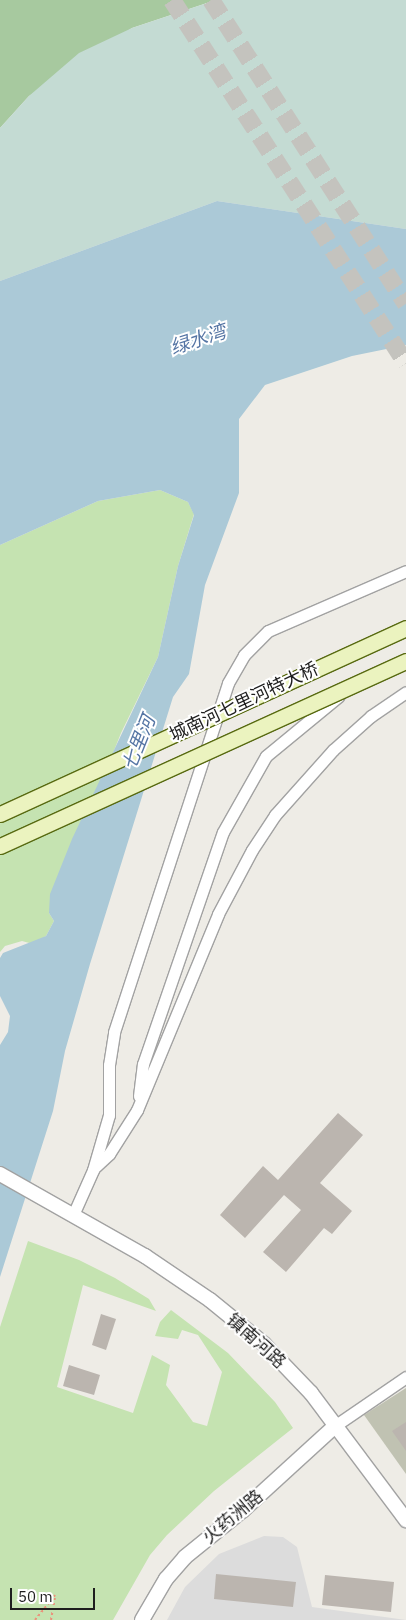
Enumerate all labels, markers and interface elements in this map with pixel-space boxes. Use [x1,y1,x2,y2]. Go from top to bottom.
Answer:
water label: 绿水湾 [167,320,229,360]
street label: 城南河七里河特大桥 [166,658,322,746]
water label: 七里河 [118,712,160,774]
street label: 镇南河路 [222,1309,290,1373]
street label: 火药洲路 [198,1486,268,1548]
scale bar [12,1578,98,1610]
text: 50 m [18,1587,53,1606]

